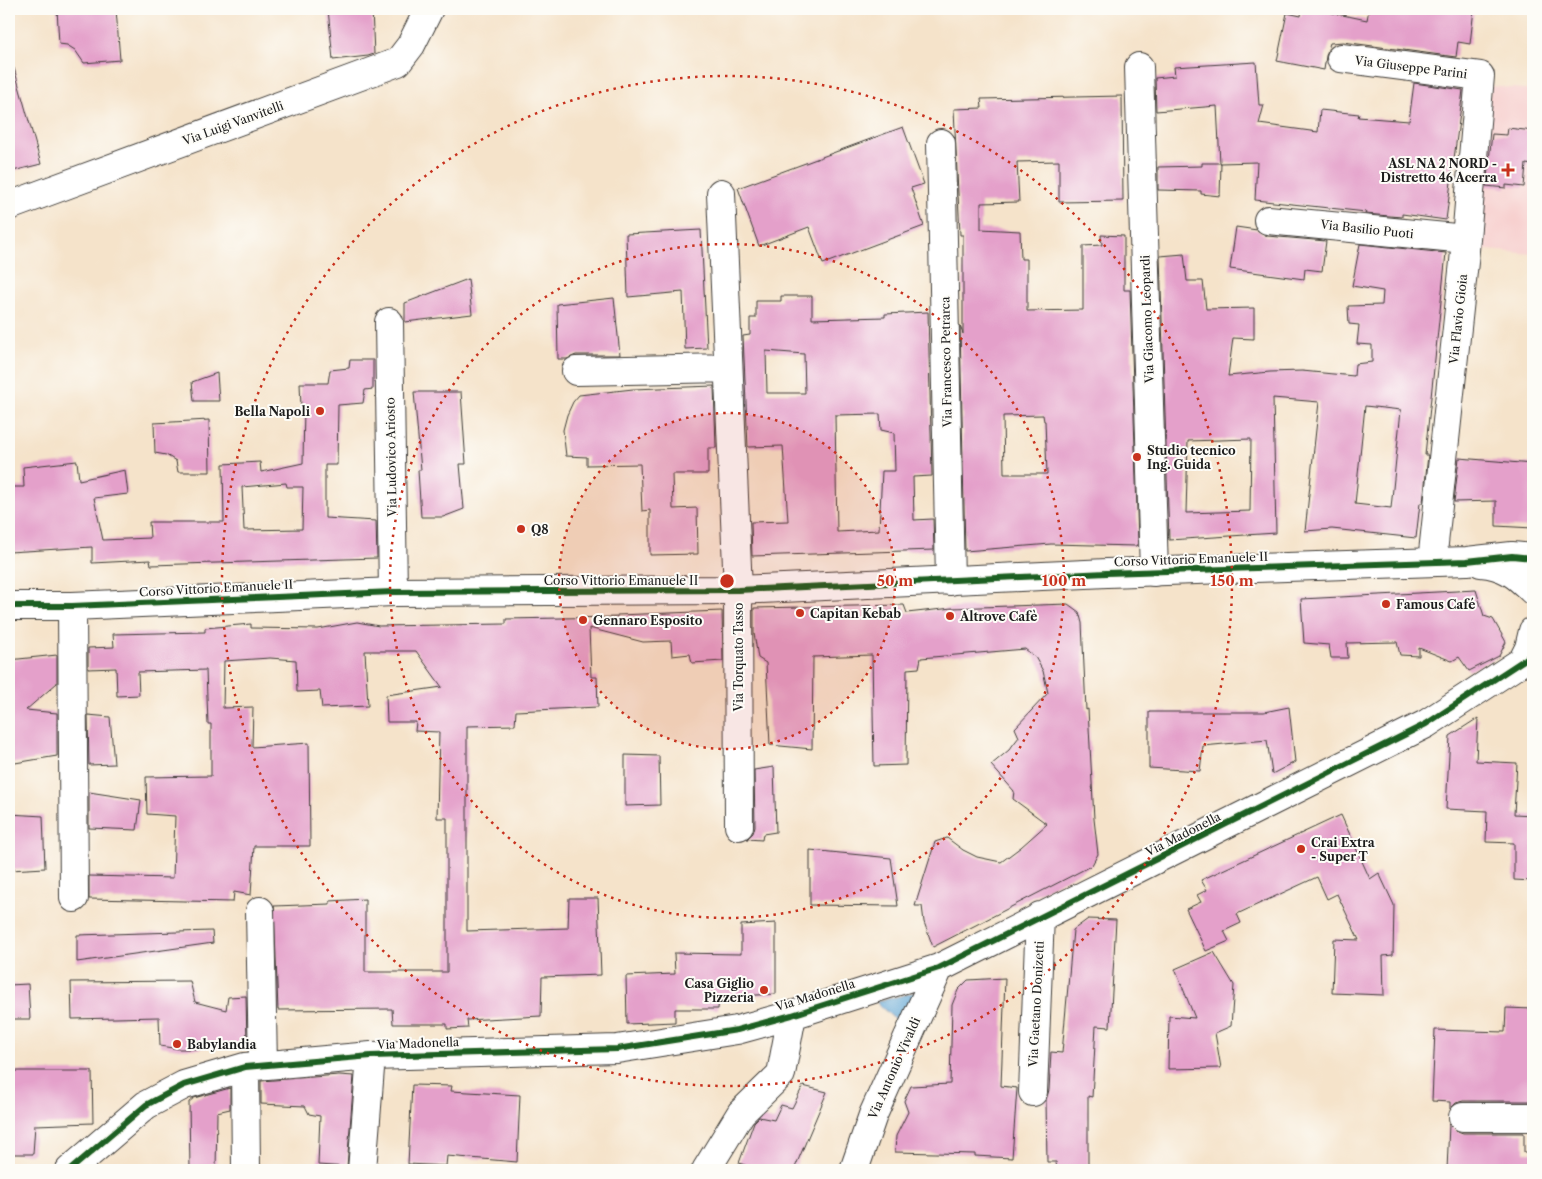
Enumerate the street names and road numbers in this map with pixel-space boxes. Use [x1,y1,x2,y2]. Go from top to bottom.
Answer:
street label: Via Giuseppe Parini [1353,53,1468,81]
street label: Via Luigi Vanvitelli [180,98,286,149]
street label: Via Basilio Puoti [1319,217,1415,241]
street label: Via Giacomo Leopardi [1137,254,1157,384]
street label: Via Flavio Gioia [1446,273,1470,366]
street label: Via Francesco Petrarca [937,296,955,429]
street label: Via Ludovico Ariosto [382,397,400,518]
street label: Corso Vittorio Emanuele II [1114,549,1268,569]
street label: Corso Vittorio Emanuele II [544,573,698,588]
street label: Corso Vittorio Emanuele II [139,576,293,600]
street label: Via Torquato Tasso [731,603,746,712]
street label: Via Madonella [1142,808,1224,860]
street label: Via Gaetano Donizetti [1025,940,1047,1068]
street label: Via Madonella [772,976,857,1015]
street label: Via Antonio Vivaldi [864,1015,923,1122]
street label: Via Madonella [376,1034,460,1052]

